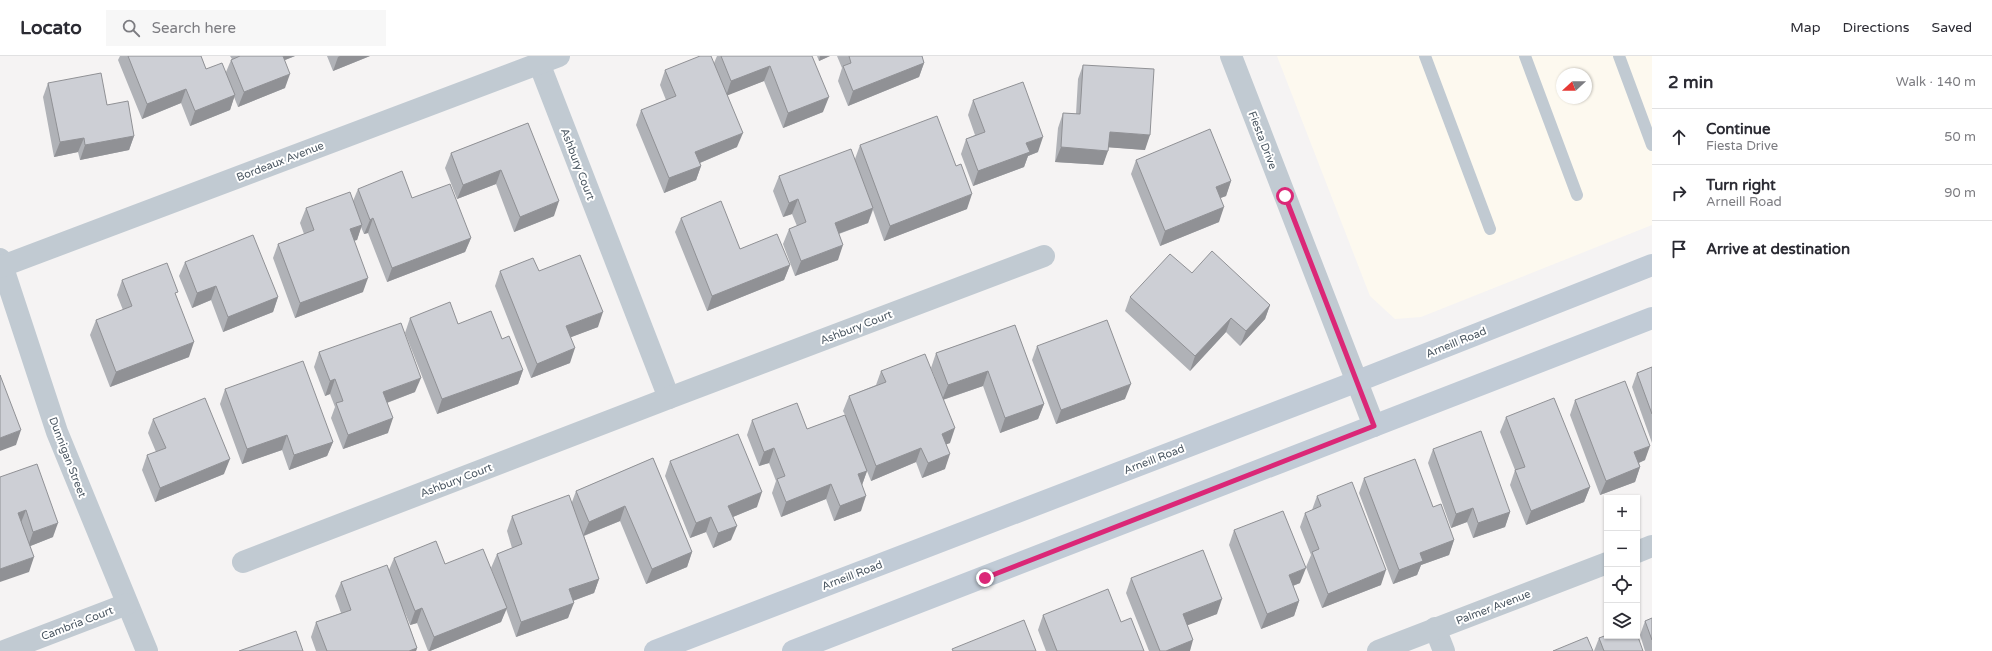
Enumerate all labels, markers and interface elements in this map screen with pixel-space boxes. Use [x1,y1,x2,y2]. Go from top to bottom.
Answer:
search box [106,10,386,46]
text: Locato [20,17,82,39]
icon: search [120,17,142,39]
text: Search here [152,19,236,37]
text: Map [1790,19,1821,36]
text: Directions [1843,19,1910,36]
text: Saved [1932,19,1972,36]
north arrow [1556,68,1592,104]
text: 2 min [1668,72,1713,93]
text: Walk · 140 m [1896,74,1976,90]
street label: Fiesta Drive [1246,109,1280,171]
text: Continue [1706,120,1770,138]
street label: Ashbury Court [558,126,597,202]
icon: ahead [1668,126,1690,148]
text: 50 m [1944,129,1976,145]
text: Fiesta Drive [1706,138,1778,154]
street label: Bordeaux Avenue [235,139,326,184]
text: Turn right [1706,176,1776,194]
icon: right [1668,182,1690,204]
text: 90 m [1944,185,1976,201]
route start [1276,187,1294,205]
text: Arneill Road [1706,194,1782,210]
icon: arrive [1668,238,1690,260]
text: Arrive at destination [1706,240,1850,258]
street label: Ashbury Court [818,308,894,347]
street label: Arneill Road [1424,324,1488,360]
street label: Dunnigan Street [46,415,89,499]
street label: Arneill Road [1122,442,1186,477]
street label: Ashbury Court [418,461,494,500]
map controls [1604,495,1640,639]
button: + [1604,495,1640,531]
button: − [1604,531,1640,567]
street label: Arneill Road [820,558,884,593]
button: locate [1604,567,1640,603]
route end [976,569,994,587]
street label: Palmer Avenue [1454,587,1532,628]
button: layers [1604,603,1640,639]
street label: Cambria Court [39,604,115,643]

